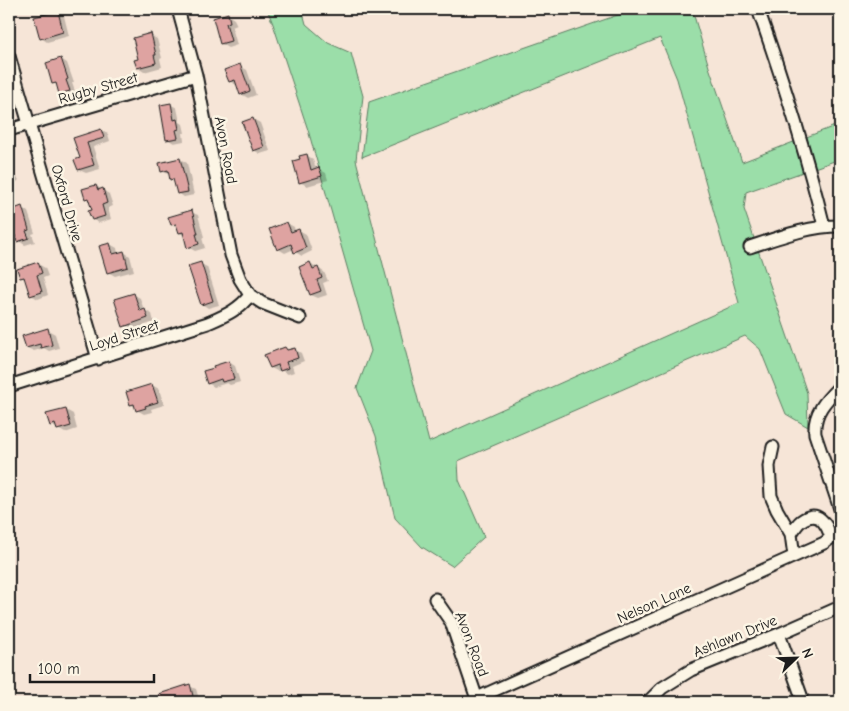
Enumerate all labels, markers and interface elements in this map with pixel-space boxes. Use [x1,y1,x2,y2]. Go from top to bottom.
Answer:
street label: Rugby Street [56,68,140,108]
street label: Avon Road [211,115,241,185]
street label: Oxford Drive [47,162,87,244]
street label: Loyd Street [87,315,162,355]
street label: Nelson Lane [614,579,694,627]
street label: Avon Road [451,609,493,679]
street label: Ashlawn Drive [691,611,780,661]
north arrow [772,634,822,684]
text: N [798,646,817,661]
scale bar [30,651,154,683]
text: 100 m [38,660,80,678]

